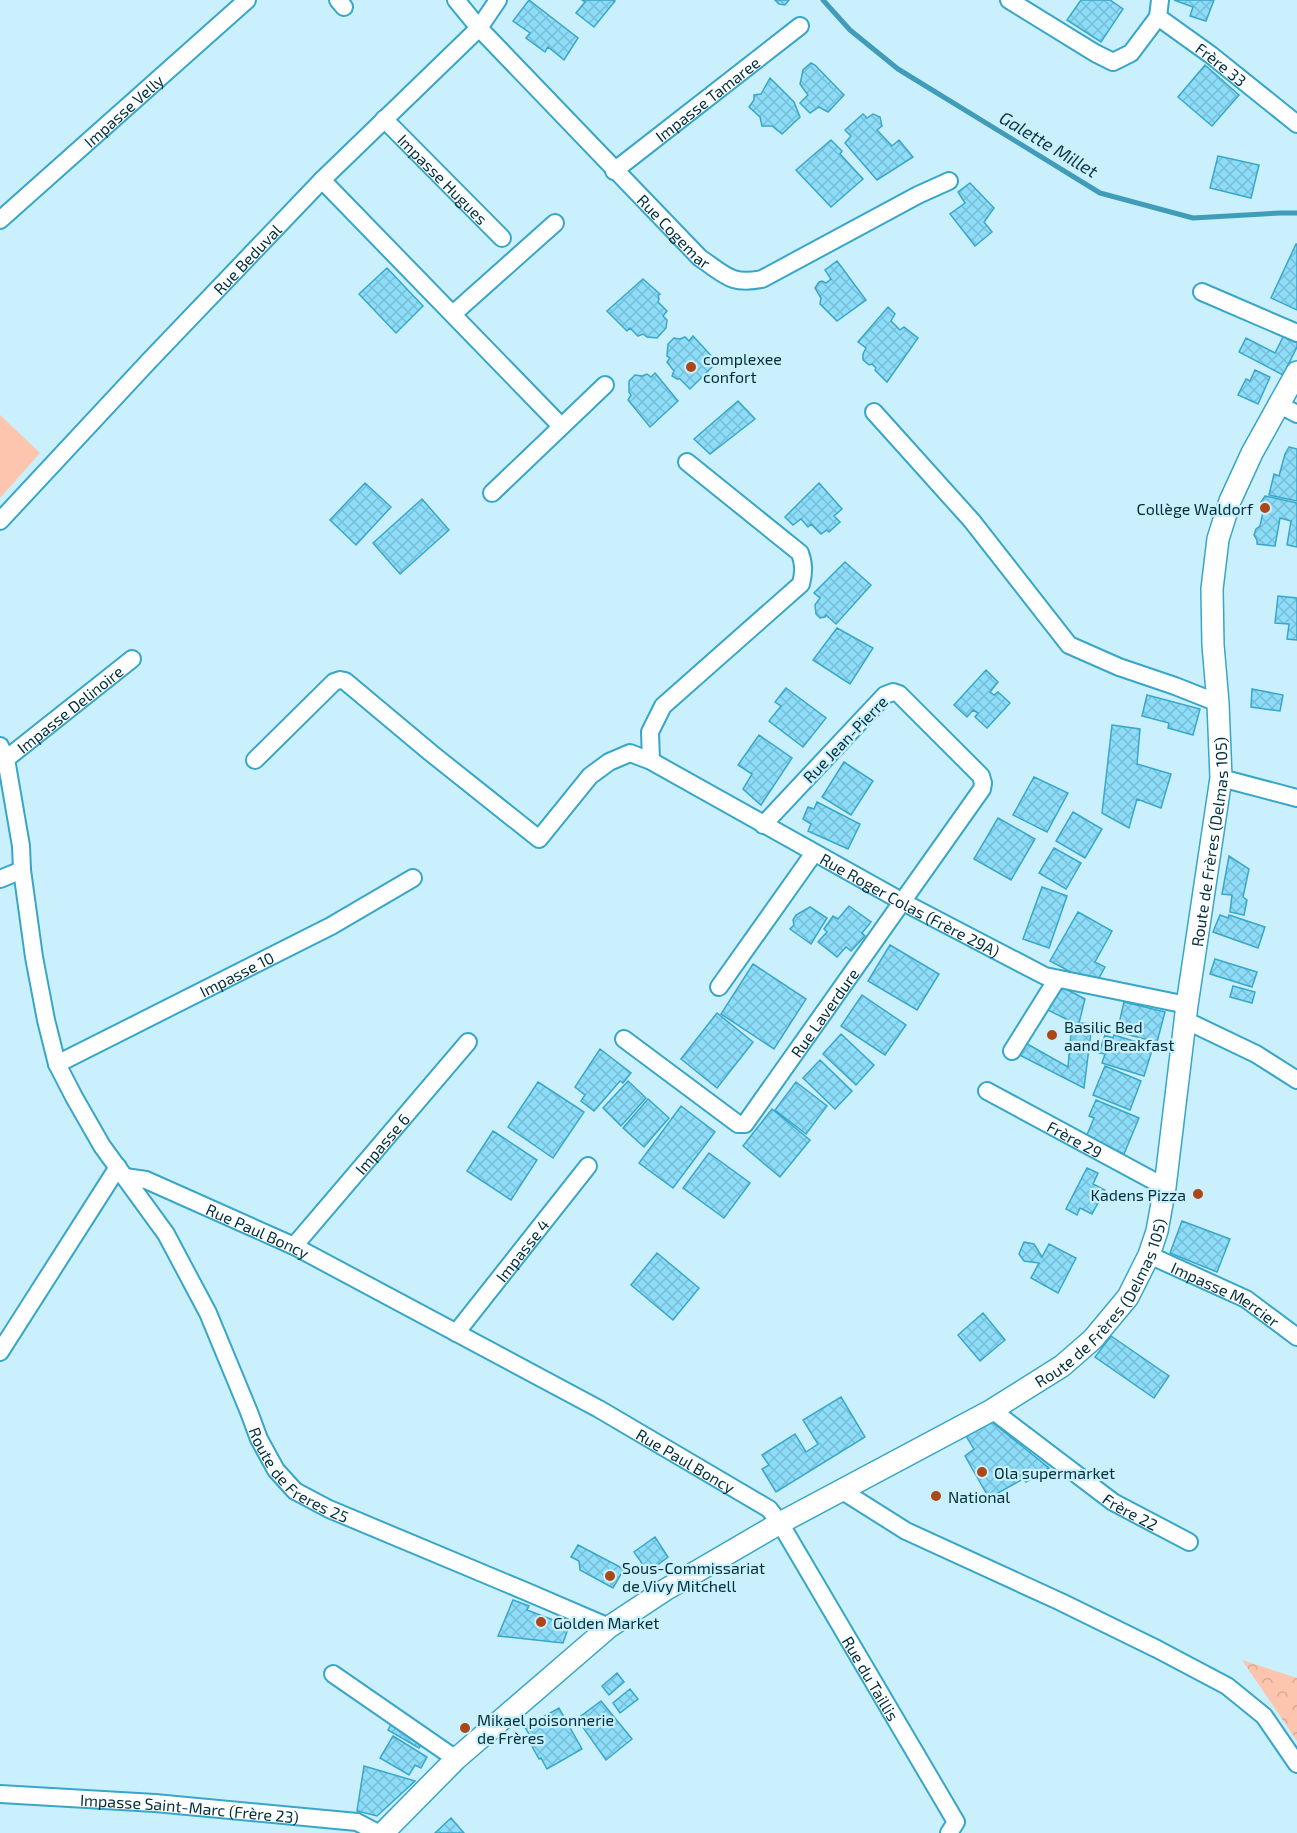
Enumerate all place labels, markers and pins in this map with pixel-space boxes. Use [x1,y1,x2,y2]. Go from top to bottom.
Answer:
place label: complexee confort [703,349,782,386]
marker: complexee confort [684,360,698,374]
place label: Collège Waldorf [1137,499,1254,518]
marker: Collège Waldorf [1258,501,1272,515]
place label: Basilic Bed aand Breakfast [1064,1017,1174,1054]
marker: Basilic Bed aand Breakfast [1045,1028,1059,1042]
place label: Kadens Pizza [1090,1185,1186,1204]
marker: Kadens Pizza [1191,1187,1205,1201]
place label: Ola supermarket [994,1463,1115,1482]
marker: Ola supermarket [975,1465,989,1479]
place label: National [948,1487,1010,1506]
marker: National [929,1489,943,1503]
place label: Sous-Commissariat de Vivy Mitchell [622,1558,765,1595]
marker: Sous-Commissariat de Vivy Mitchell [603,1569,617,1583]
place label: Golden Market [553,1613,659,1632]
marker: Golden Market [534,1615,548,1629]
place label: Mikael poisonnerie de Frères [477,1710,614,1747]
marker: Mikael poisonnerie de Frères [458,1721,472,1735]

